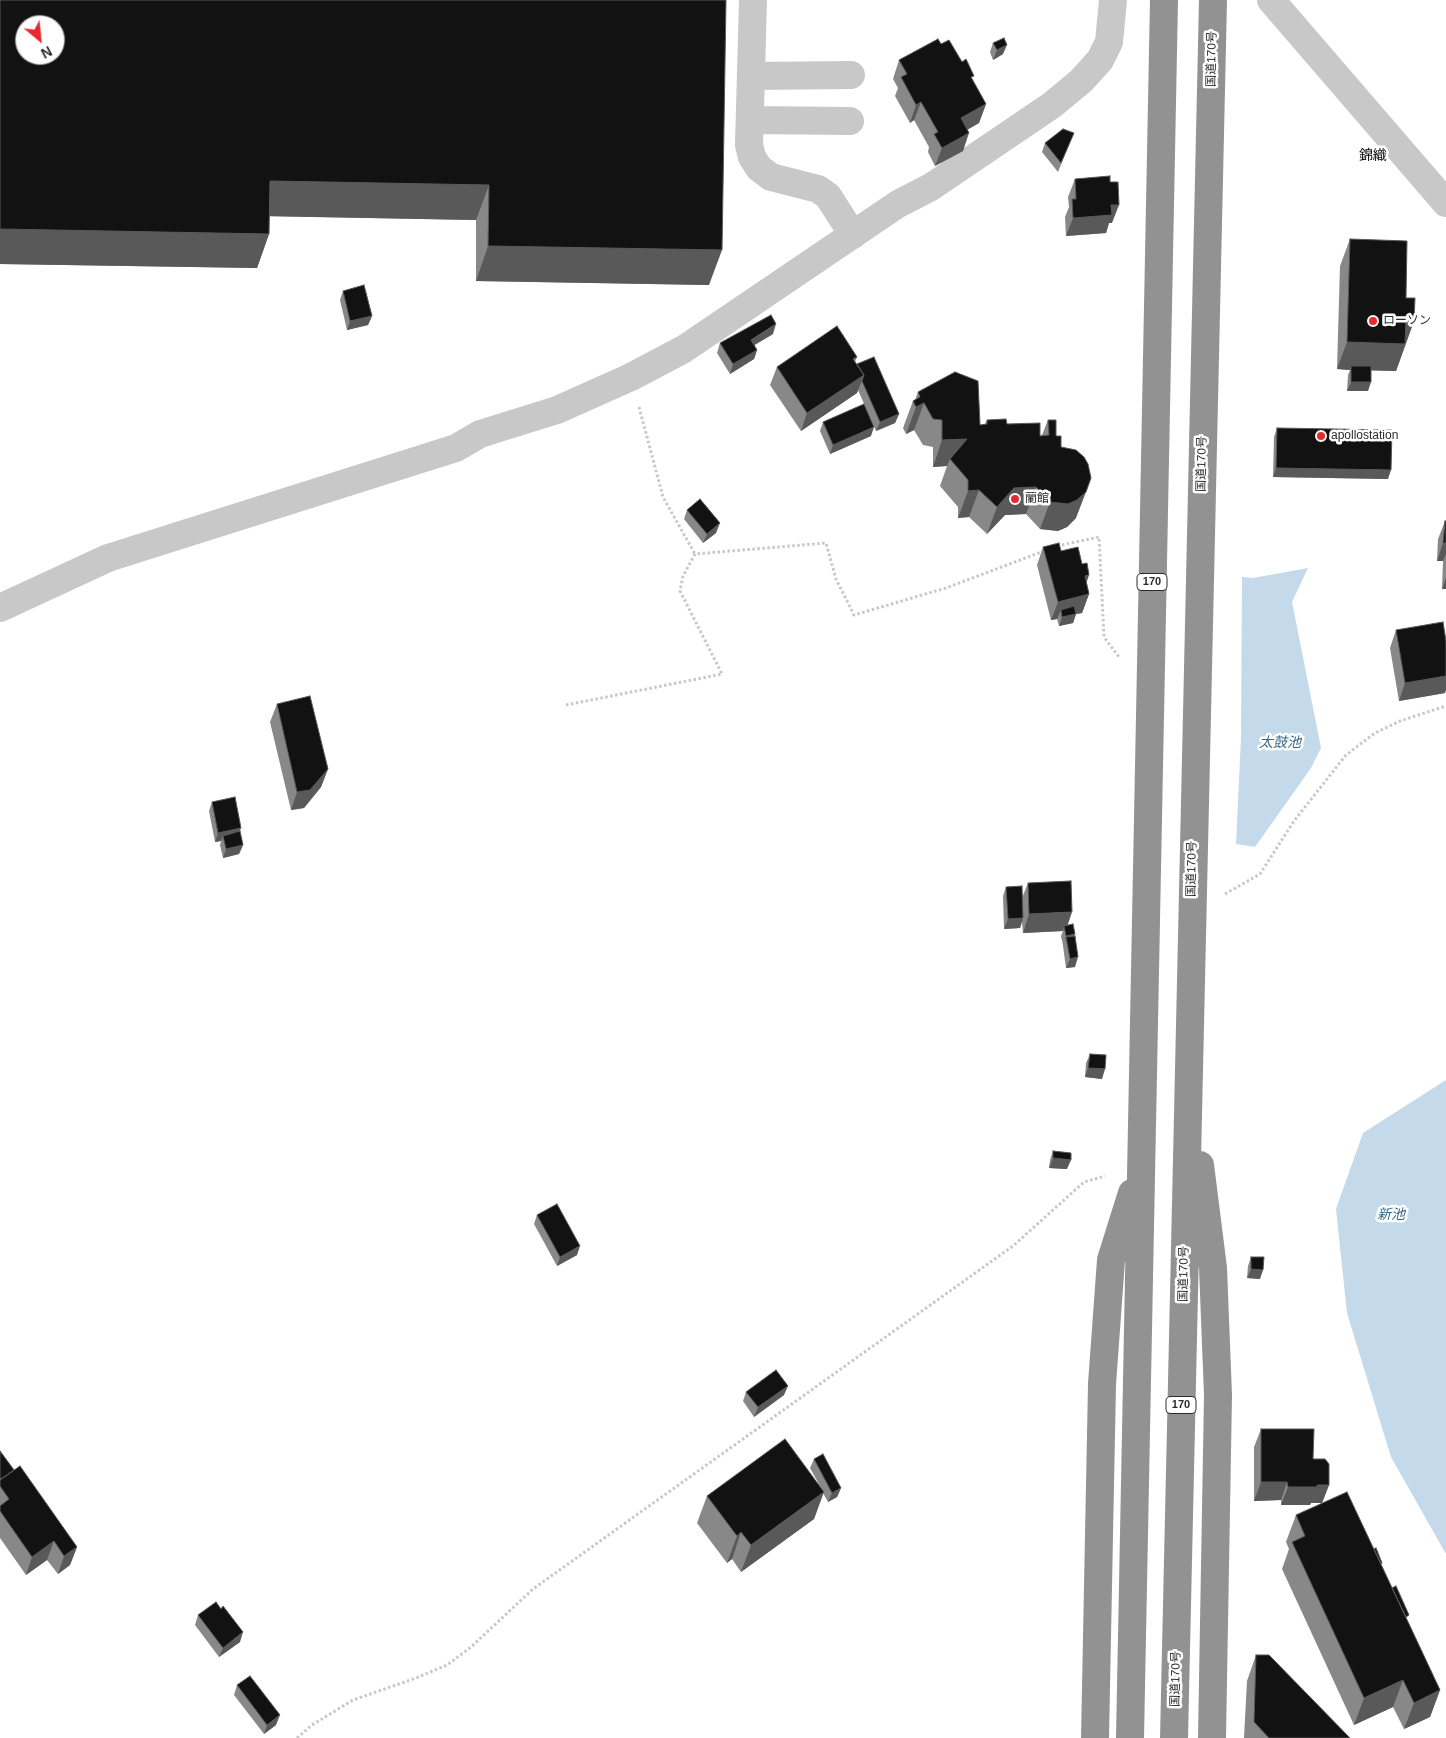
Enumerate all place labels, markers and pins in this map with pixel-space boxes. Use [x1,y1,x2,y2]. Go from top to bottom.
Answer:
place label: ローソン [1383,314,1431,328]
marker: ローソン [1367,315,1379,327]
place label: apollostation [1331,429,1398,443]
marker: apollostation [1315,430,1327,442]
place label: 蘭館 [1025,492,1049,506]
marker: 蘭館 [1009,493,1021,505]

